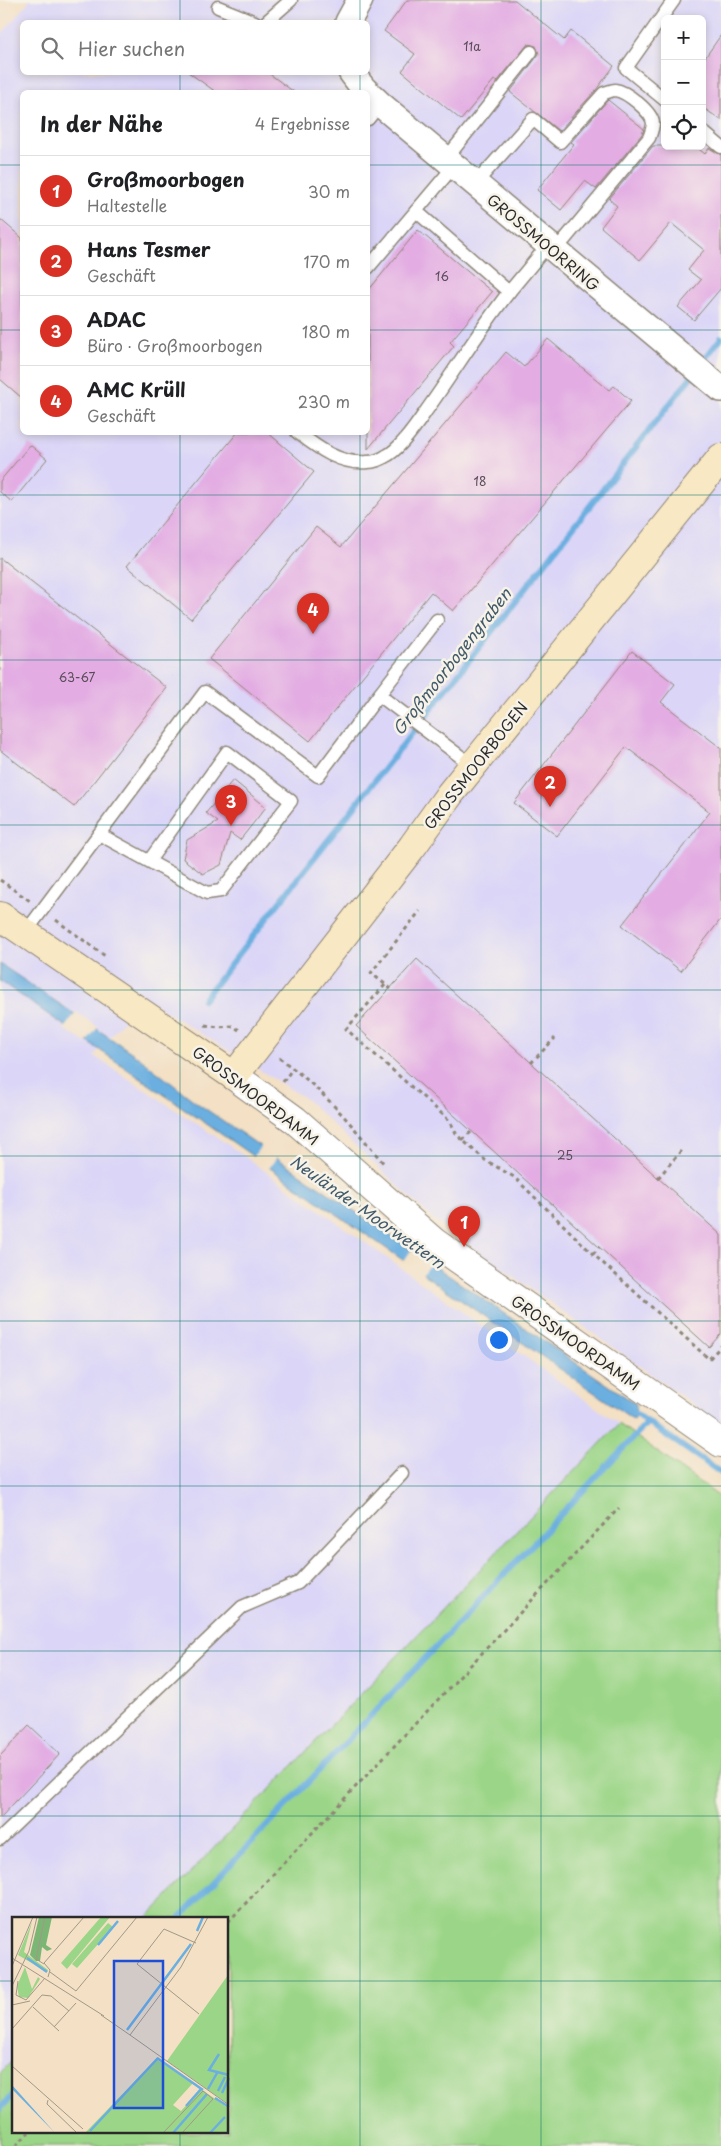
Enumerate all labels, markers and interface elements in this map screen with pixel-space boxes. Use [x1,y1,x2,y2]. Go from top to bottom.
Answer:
map controls [661,15,706,150]
button: + [661,15,706,60]
search box [20,20,370,75]
icon: search [38,34,66,62]
text: Hier suchen [78,34,185,62]
house number: 11a [463,37,481,55]
button: − [661,60,706,105]
button: locate [661,105,706,150]
text: In der Nähe [40,107,162,139]
text: 4 Ergebnisse [255,111,350,135]
text: Großmoorbogen [87,165,244,193]
text: 1 [52,179,60,203]
text: 30 m [308,179,350,203]
street label: GROSSMOORRING [482,188,606,296]
text: Haltestelle [87,193,167,217]
text: Hans Tesmer [87,235,211,263]
text: 2 [50,249,62,273]
text: 170 m [304,249,350,273]
text: Geschäft [87,263,156,287]
house number: 16 [435,267,449,285]
text: ADAC [87,305,146,333]
text: 3 [51,319,61,343]
text: 180 m [302,319,350,343]
text: Büro · Großmoorbogen [87,333,263,357]
text: AMC Krüll [87,375,186,403]
text: 4 [51,389,61,413]
text: 230 m [298,389,350,413]
text: Geschäft [87,403,156,427]
house number: 18 [474,472,486,490]
water label: Großmoorbogengraben [386,582,517,740]
pin: 4 [297,593,329,634]
house number: 63-67 [59,668,95,686]
street label: GROSSMOORBOGEN [418,696,532,834]
pin: 2 [534,766,566,807]
pin: 3 [215,785,247,826]
street label: GROSSMOORDAMM [188,1040,324,1150]
house number: 25 [557,1146,573,1164]
water label: Neuländer Moorwettern [286,1148,451,1274]
pin: 1 [448,1206,480,1247]
street label: GROSSMOORDAMM [507,1289,645,1395]
your location [486,1327,512,1353]
inset map [12,1917,229,2134]

